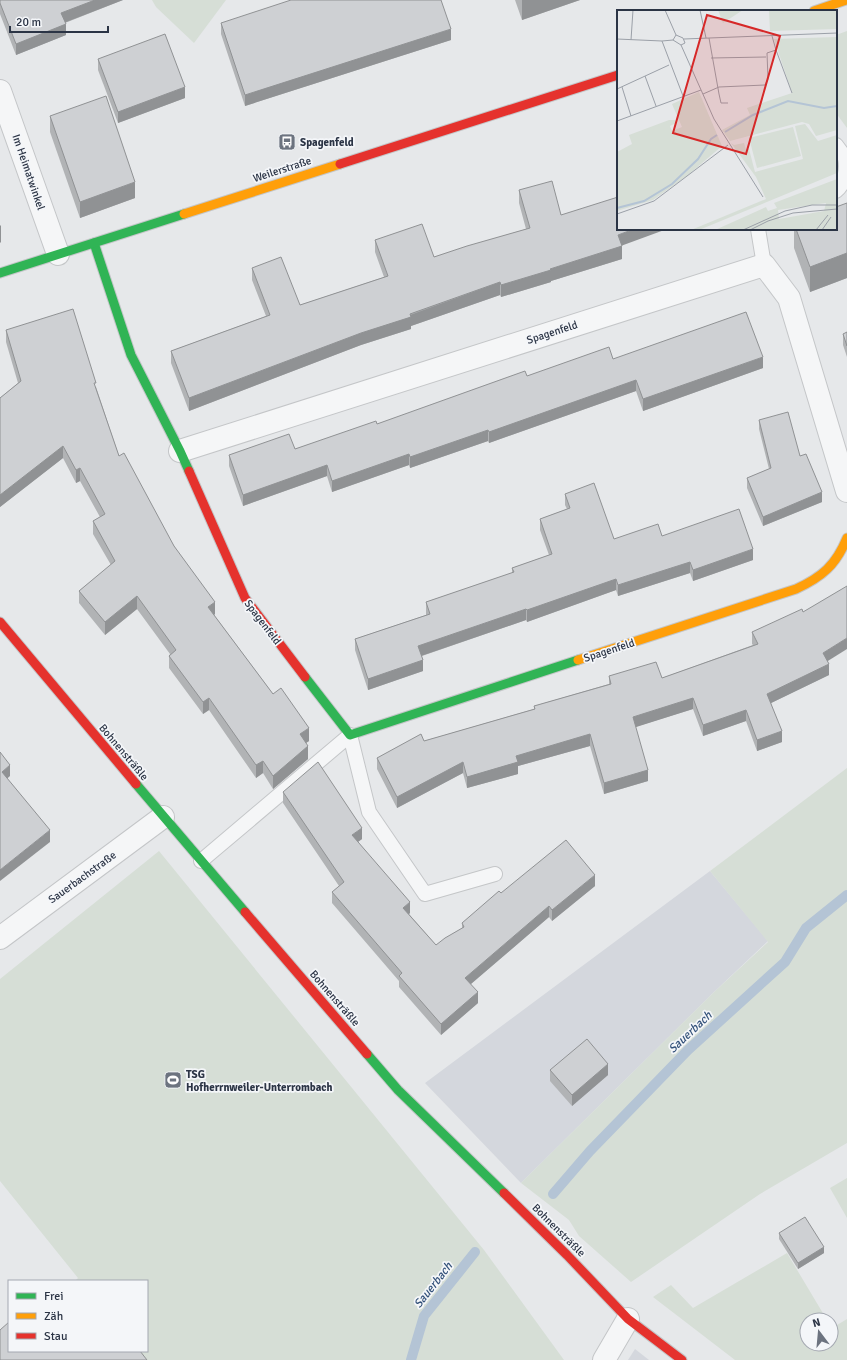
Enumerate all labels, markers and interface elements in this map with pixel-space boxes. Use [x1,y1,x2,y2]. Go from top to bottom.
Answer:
scale bar [10,8,108,34]
inset map [617,10,837,230]
text: 20 m [16,15,41,30]
street label: Im Heimatwinkel [9,132,48,212]
bus stop icon: Spagenfeld [277,132,297,152]
place label: Spagenfeld [300,136,354,149]
street label: Weilerstraße [251,154,313,185]
street label: Spagenfeld [525,318,579,347]
street label: Spagenfeld [241,597,284,647]
street label: Spagenfeld [582,636,636,665]
street label: Bohnensträßle [96,721,151,783]
street label: Sauerbachstraße [46,849,119,906]
street label: Bohnensträßle [307,968,362,1029]
water label: Sauerbach [665,1008,716,1056]
place label: TSG Hofherrnweiler-Unterrombach [186,1068,332,1094]
sports icon: TSG Hofherrnweiler-Unterrombach [163,1070,183,1090]
street label: Bohnensträßle [529,1201,588,1260]
water label: Sauerbach [411,1259,456,1311]
legend [8,1280,148,1352]
text: Frei [44,1289,63,1304]
text: Zäh [44,1309,63,1324]
north arrow [799,1312,839,1352]
text: N [811,1316,822,1330]
text: Stau [44,1329,68,1344]

